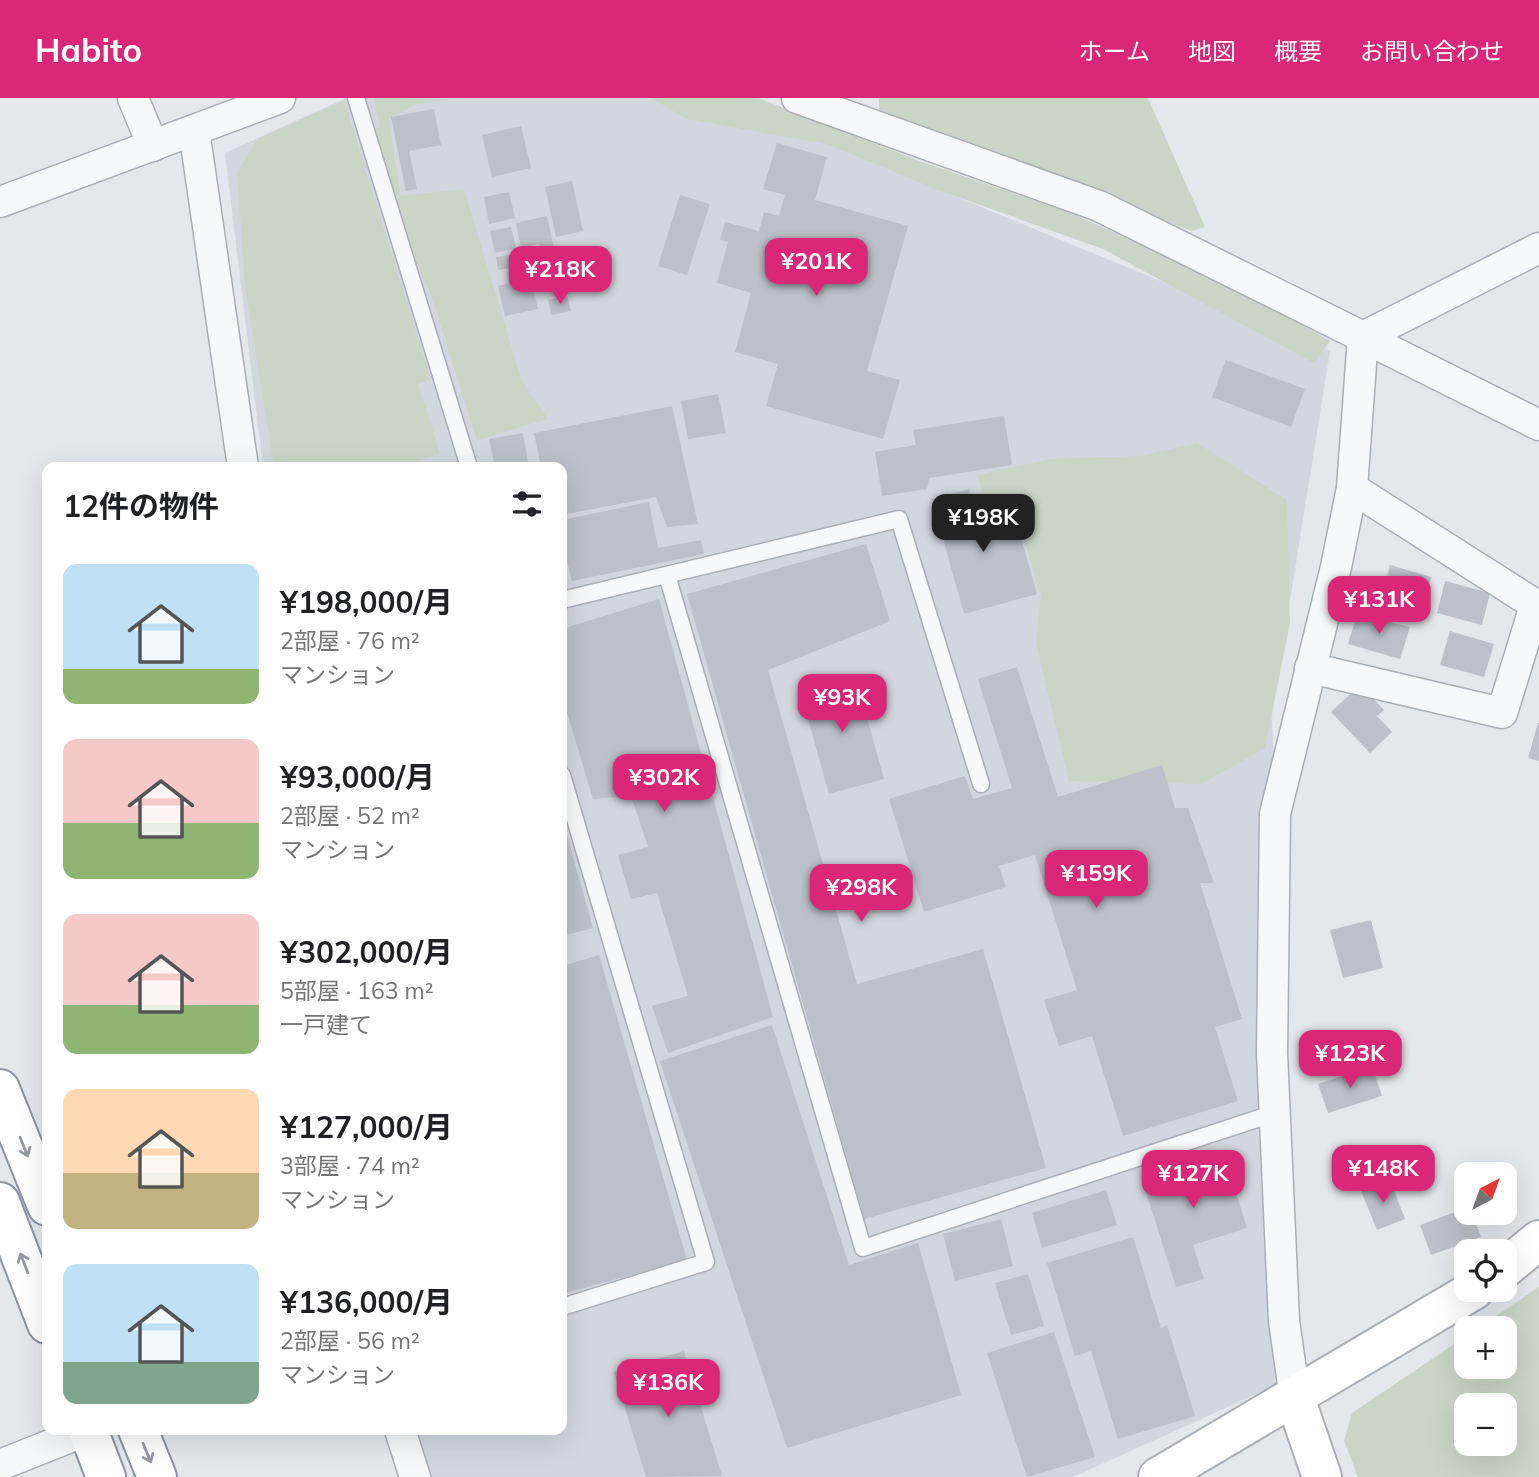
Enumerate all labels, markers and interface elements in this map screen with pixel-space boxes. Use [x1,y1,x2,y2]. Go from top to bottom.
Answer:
text: Habito [35,29,142,70]
text: ホーム [1079,36,1150,66]
text: 地図 [1188,36,1236,66]
text: 概要 [1274,36,1322,66]
text: お問い合わせ [1360,36,1504,66]
pin: ¥201K [767,238,865,298]
pin: ¥218K [511,246,609,306]
text: ¥201K [781,246,851,275]
text: ¥218K [525,254,595,283]
icon: filters [508,485,546,523]
text: 12件の物件 [63,487,219,525]
pin: ¥198K [934,494,1032,554]
text: ¥198K [948,502,1018,531]
pin: ¥131K [1330,576,1428,636]
text: ¥198,000/月 [280,583,453,621]
text: ¥131K [1344,584,1414,613]
icon: home [119,592,203,676]
text: 2部屋 · 76 m² [280,626,420,655]
text: マンション [280,660,395,689]
pin: ¥93K [801,674,883,734]
text: ¥93K [814,682,870,711]
pin: ¥302K [615,754,713,814]
text: ¥93,000/月 [280,758,435,796]
text: ¥302K [629,762,699,791]
icon: home [119,767,203,851]
text: 2部屋 · 52 m² [280,801,420,830]
text: マンション [280,835,395,864]
pin: ¥159K [1047,850,1145,910]
text: ¥159K [1061,858,1131,887]
pin: ¥298K [812,864,910,924]
text: ¥298K [826,872,896,901]
text: ¥302,000/月 [280,933,453,971]
icon: home [119,942,203,1026]
text: 5部屋 · 163 m² [280,976,433,1005]
text: 一戸建て [280,1010,372,1039]
pin: ¥123K [1301,1030,1399,1090]
text: ¥123K [1315,1038,1385,1067]
text: ¥127,000/月 [280,1108,453,1146]
icon: home [119,1117,203,1201]
one-way arrow [18,1136,31,1158]
pin: ¥148K [1334,1146,1432,1205]
pin: ¥127K [1144,1150,1242,1210]
text: 3部屋 · 74 m² [280,1151,420,1180]
text: ¥148K [1348,1153,1418,1182]
text: ¥127K [1158,1158,1228,1187]
north arrow [1454,1162,1517,1225]
map controls [1454,1162,1517,1456]
text: マンション [280,1185,395,1214]
button: locate [1454,1239,1517,1302]
one-way arrow [16,1253,29,1274]
text: ¥136,000/月 [280,1283,453,1321]
icon: home [119,1292,203,1376]
button: + [1454,1316,1517,1379]
text: 2部屋 · 56 m² [280,1326,420,1355]
text: マンション [280,1360,395,1389]
pin: ¥136K [619,1360,717,1419]
text: ¥136K [633,1367,703,1396]
button: − [1454,1393,1517,1456]
one-way arrow [142,1442,155,1464]

